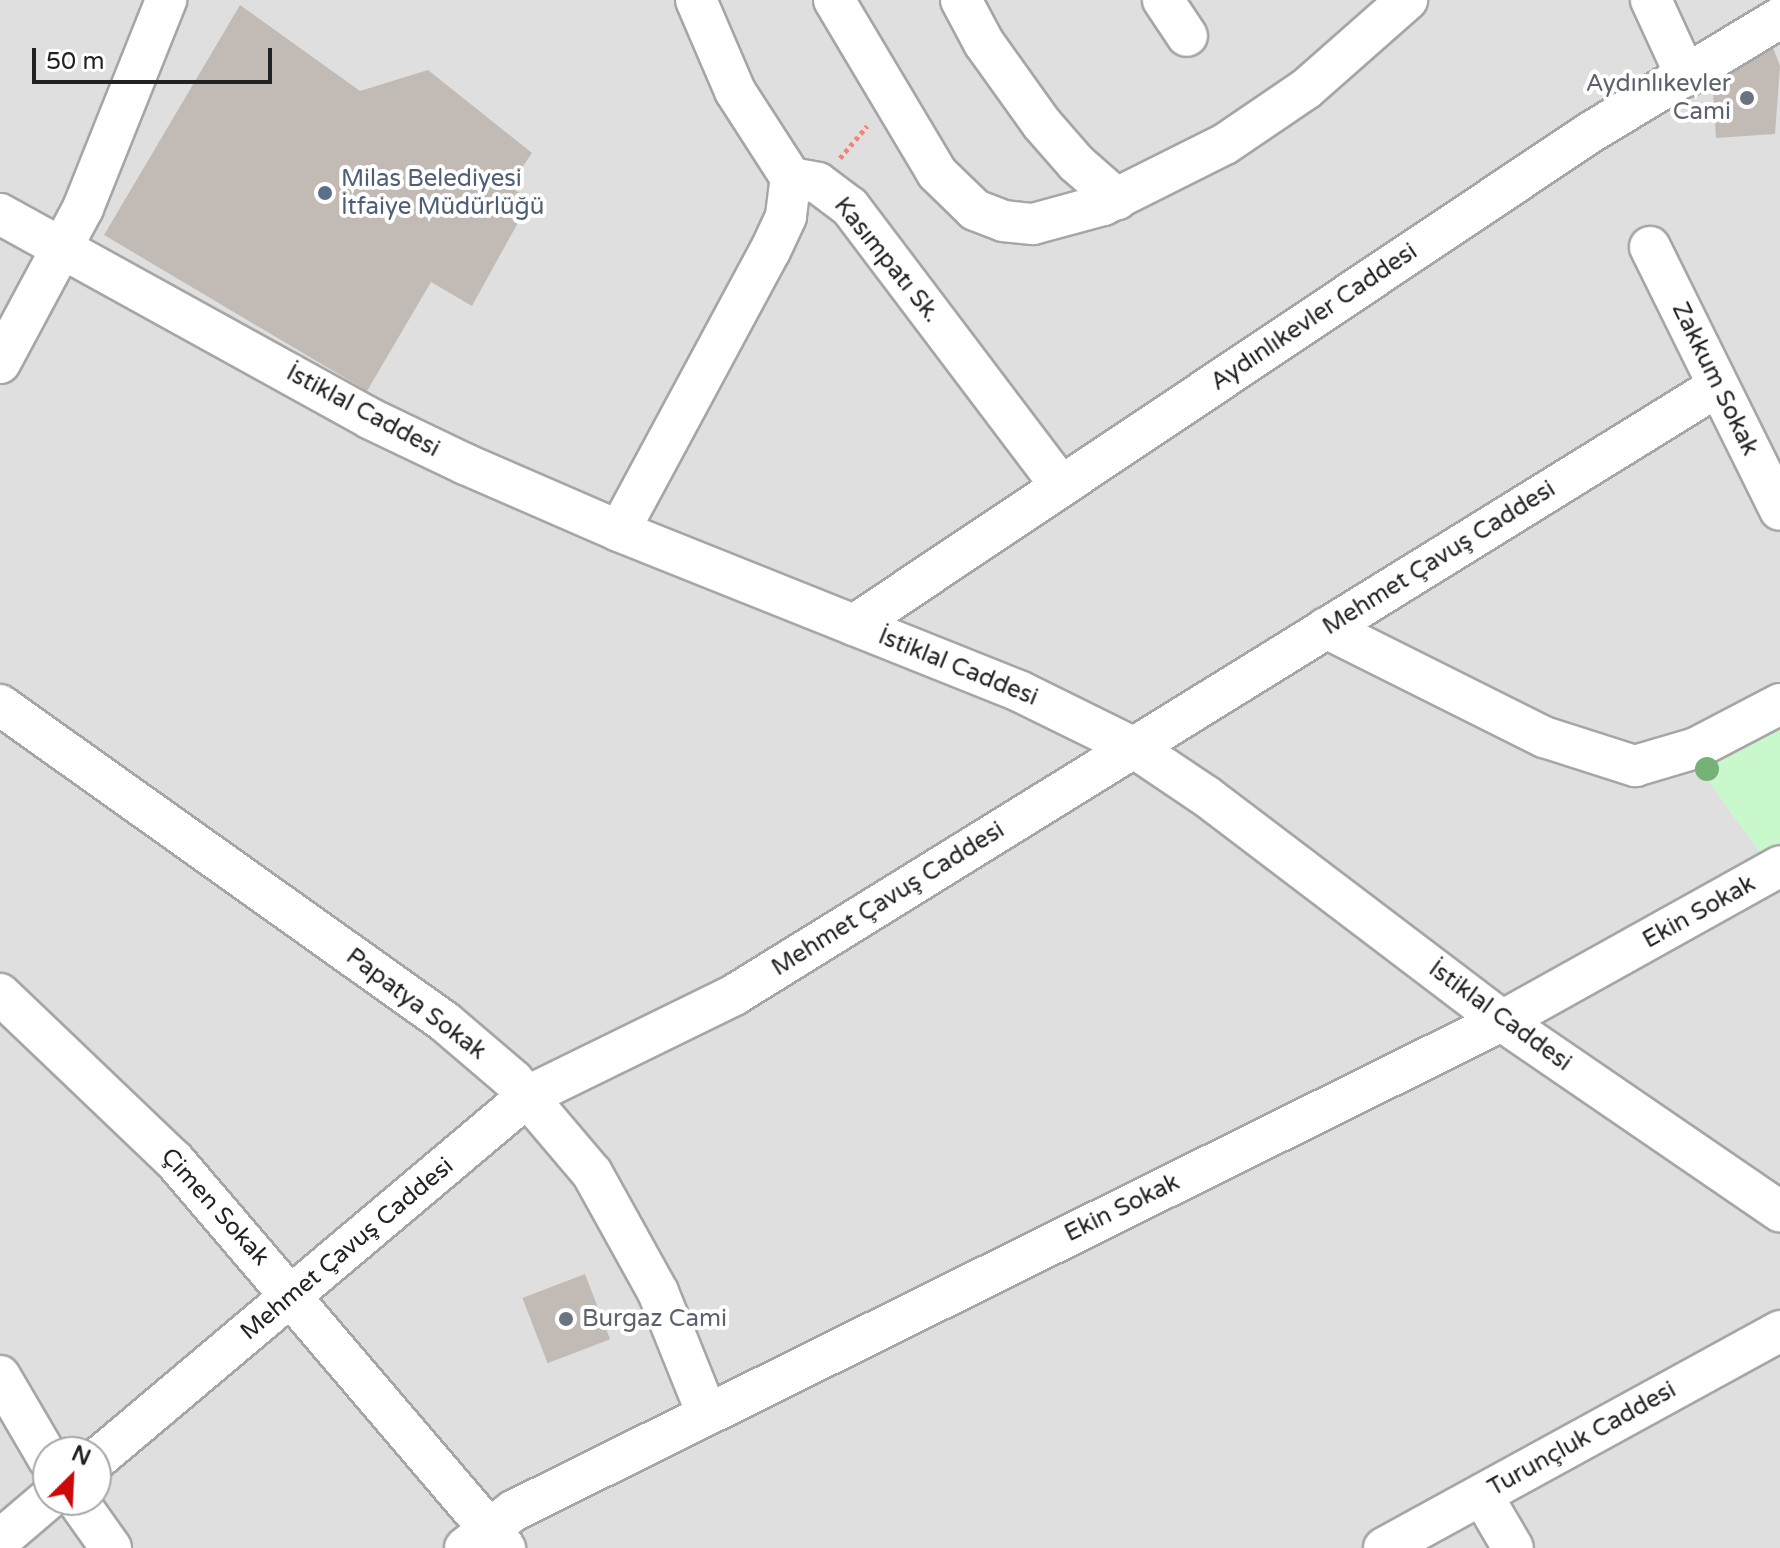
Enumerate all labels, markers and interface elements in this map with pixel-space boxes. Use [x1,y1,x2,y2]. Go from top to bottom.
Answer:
scale bar [36,32,276,82]
text: 50 m [46,47,104,76]
place label: Aydınlıkevler Cami [1586,70,1731,126]
marker: Aydınlıkevler Cami [1738,89,1756,107]
place label: Milas Belediyesi İtfaiye Müdürlüğü [341,165,544,221]
marker: Milas Belediyesi İtfaiye Müdürlüğü [316,184,334,202]
street label: Kasımpatı Sk. [828,192,946,328]
street label: Aydınlıkevler Caddesi [1205,237,1423,397]
street label: Zakkum Sokak [1666,298,1764,460]
street label: İstiklal Caddesi [281,359,445,463]
street label: Mehmet Çavuş Caddesi [1317,475,1561,641]
street label: İstiklal Caddesi [874,622,1042,712]
street label: Mehmet Çavuş Caddesi [766,816,1010,982]
street label: Ekin Sokak [1638,869,1760,955]
street label: Papatya Sokak [340,942,492,1066]
street label: İstiklal Caddesi [1423,955,1577,1077]
street label: Çimen Sokak [155,1142,275,1272]
street label: Mehmet Çavuş Caddesi [235,1152,459,1346]
street label: Ekin Sokak [1060,1168,1184,1248]
place label: Burgaz Cami [582,1305,727,1333]
marker: Burgaz Cami [557,1310,575,1328]
street label: Turunçluk Caddesi [1483,1375,1681,1503]
north arrow [32,1436,112,1516]
text: N [68,1440,94,1471]

